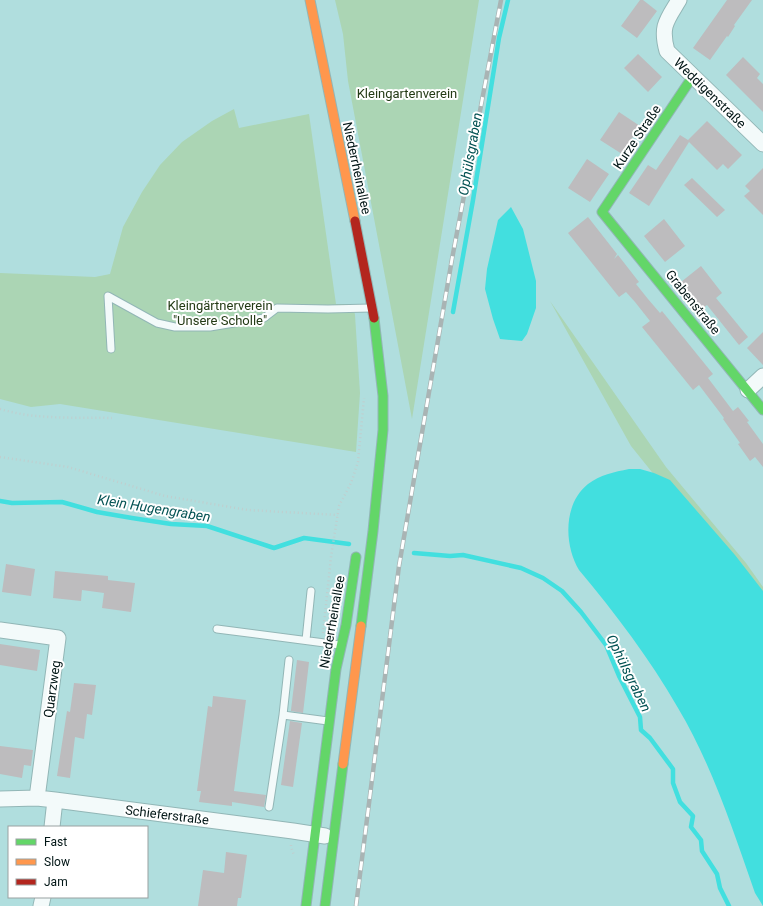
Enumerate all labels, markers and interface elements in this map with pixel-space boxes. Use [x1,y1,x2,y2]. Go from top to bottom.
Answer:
street label: Weddigenstraße [671,55,749,131]
park label: Kleingartenverein [357,86,457,101]
street label: Kurze Straße [610,102,664,172]
water label: Ophülsgraben [455,111,485,197]
street label: Niederrheinallee [340,120,374,216]
street label: Grabenstraße [663,267,724,337]
park label: Kleingärtnerverein "Unsere Scholle" [167,298,273,328]
water label: Klein Hugengraben [96,491,212,525]
street label: Niederrheinallee [316,574,348,670]
water label: Ophülsgraben [603,632,655,714]
street label: Quarzweg [41,659,63,719]
street label: Schieferstraße [124,802,210,828]
legend [8,826,148,898]
text: Fast [44,835,67,849]
text: Slow [44,855,70,869]
text: Jam [44,875,68,889]

